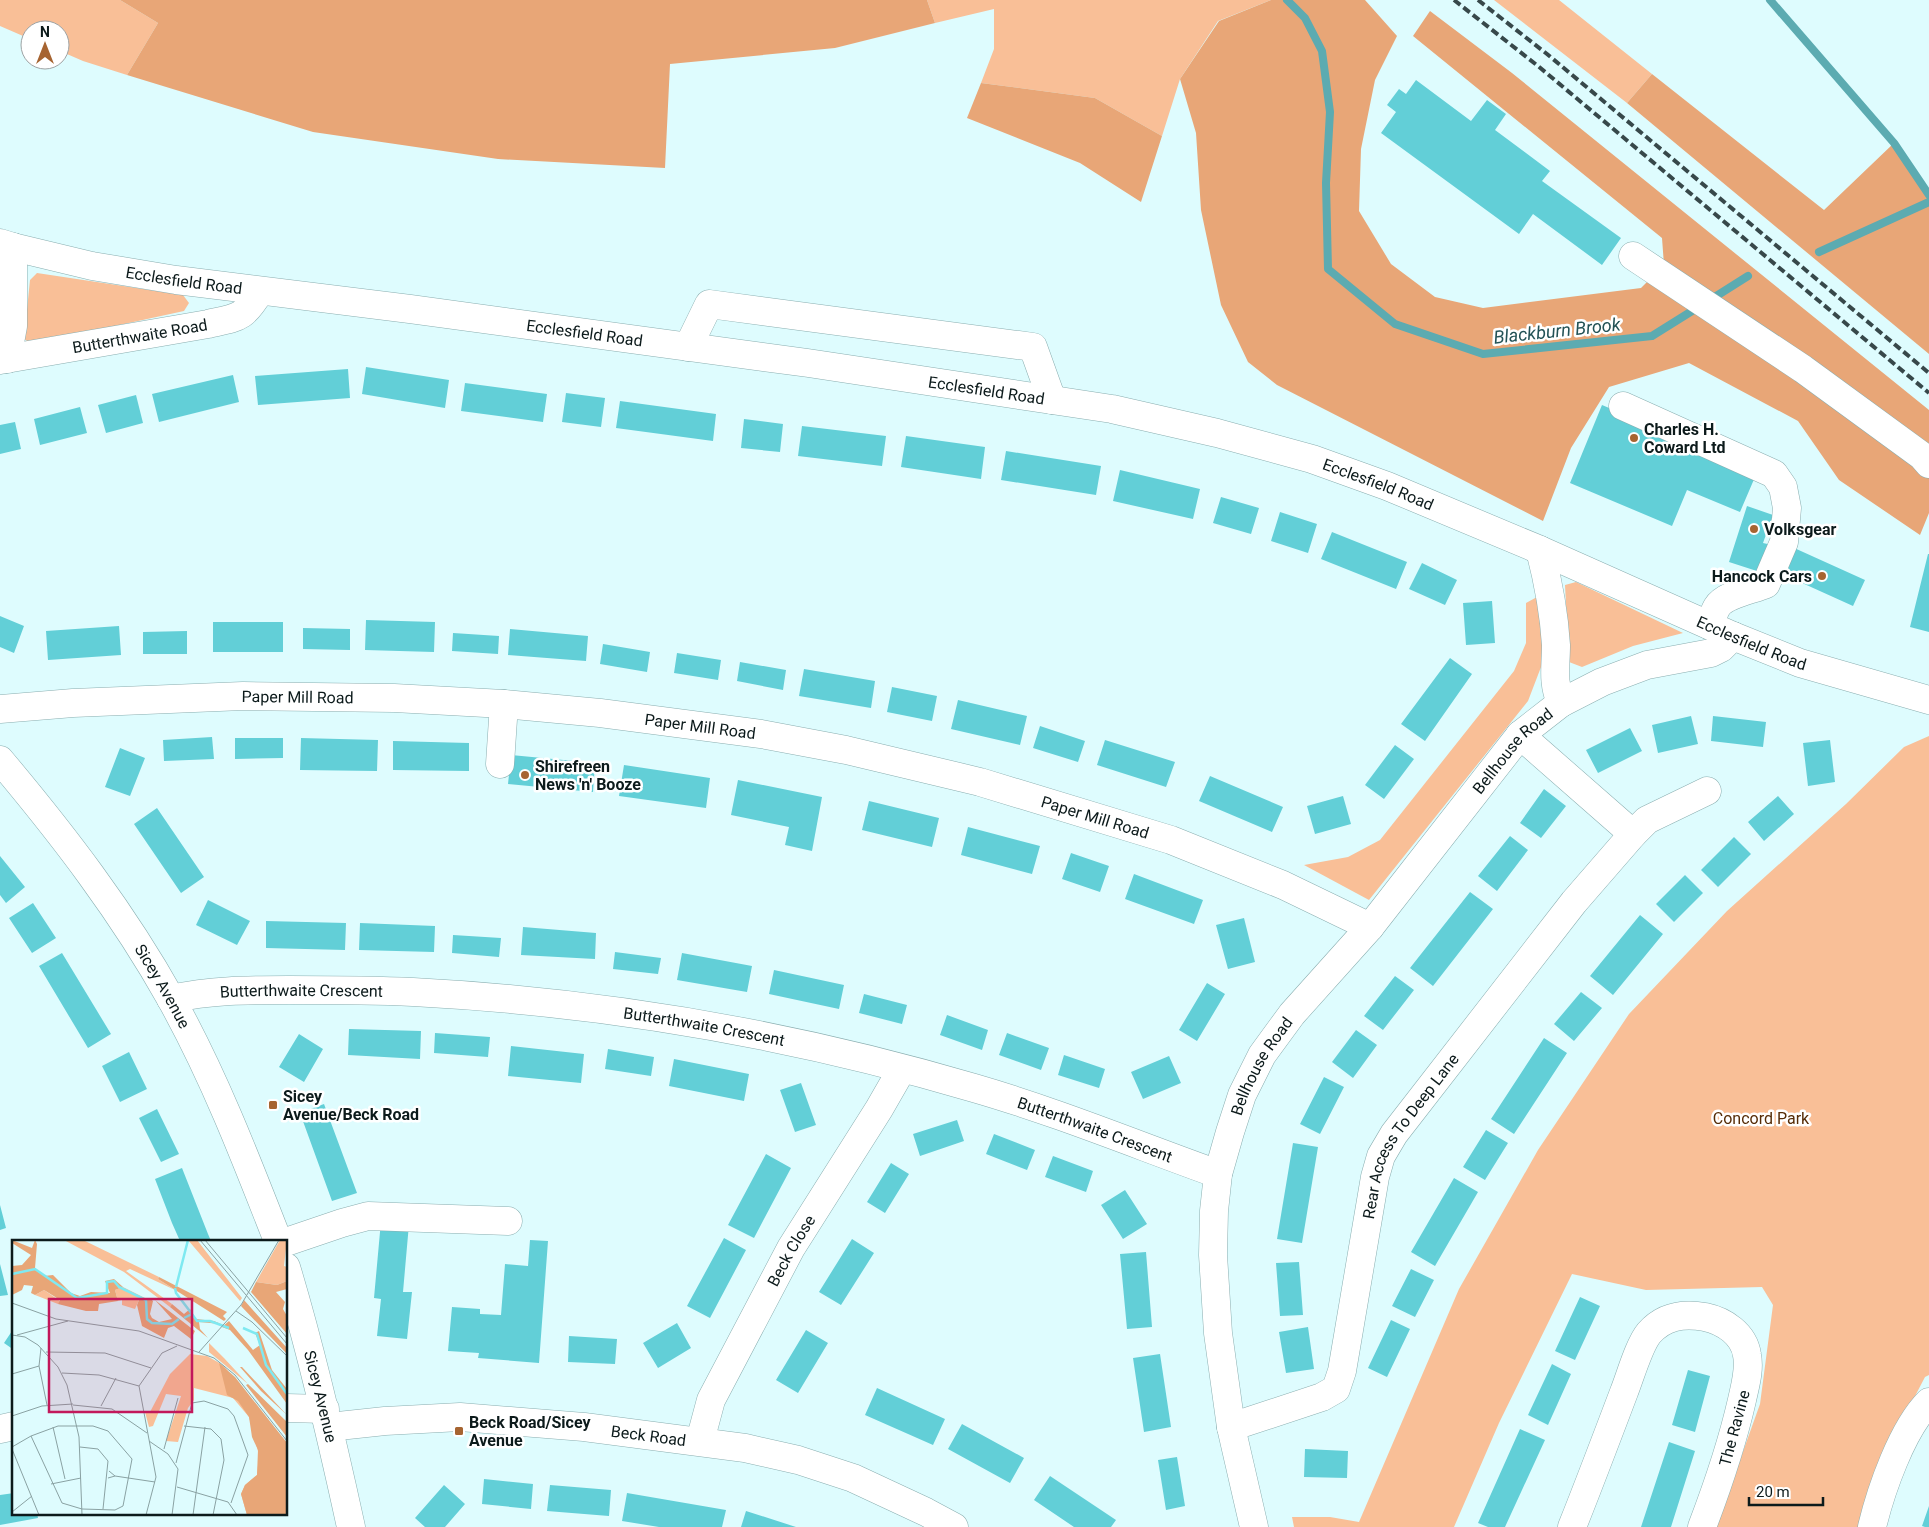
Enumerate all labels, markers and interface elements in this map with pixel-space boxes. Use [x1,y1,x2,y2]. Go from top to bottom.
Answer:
north arrow [20,20,70,70]
text: N [40,24,50,40]
street label: Ecclesfield Road [124,263,243,298]
water label: Blackburn Brook [1492,313,1623,348]
street label: Butterthwaite Road [71,315,209,357]
street label: Ecclesfield Road [525,316,644,350]
street label: Ecclesfield Road [927,372,1046,409]
place label: Charles H. Coward Ltd [1644,420,1726,457]
marker: Charles H. Coward Ltd [1628,432,1640,444]
street label: Ecclesfield Road [1320,455,1436,514]
place label: Volksgear [1764,520,1836,539]
marker: Volksgear [1748,523,1760,535]
place label: Hancock Cars [1712,567,1812,586]
marker: Hancock Cars [1816,570,1828,582]
street label: Ecclesfield Road [1694,612,1809,674]
street label: Paper Mill Road [242,687,354,707]
street label: Bellhouse Road [1469,704,1557,798]
street label: Paper Mill Road [643,710,757,743]
place label: Shirefreen News 'n' Booze [535,757,641,794]
marker: Shirefreen News 'n' Booze [519,769,531,781]
street label: Paper Mill Road [1039,792,1151,843]
street label: Sicey Avenue [131,941,194,1032]
street label: Butterthwaite Crescent [219,981,383,1002]
street label: Butterthwaite Crescent [622,1003,786,1050]
street label: Bellhouse Road [1227,1013,1297,1118]
street label: Rear Access To Deep Lane [1359,1050,1463,1220]
place label: Sicey Avenue/Beck Road [283,1087,419,1124]
street label: Butterthwaite Crescent [1015,1093,1175,1166]
marker: Sicey Avenue/Beck Road [267,1099,279,1111]
park label: Concord Park [1713,1109,1810,1128]
street label: Beck Close [764,1212,819,1290]
inset map [12,1240,288,1514]
street label: Sicey Avenue [300,1348,341,1444]
street label: The Ravine [1715,1388,1754,1468]
place label: Beck Road/Sicey Avenue [469,1413,591,1450]
street label: Beck Road [610,1422,687,1450]
marker: Beck Road/Sicey Avenue [453,1425,465,1437]
scale bar [1749,1474,1823,1506]
text: 20 m [1756,1483,1790,1501]

